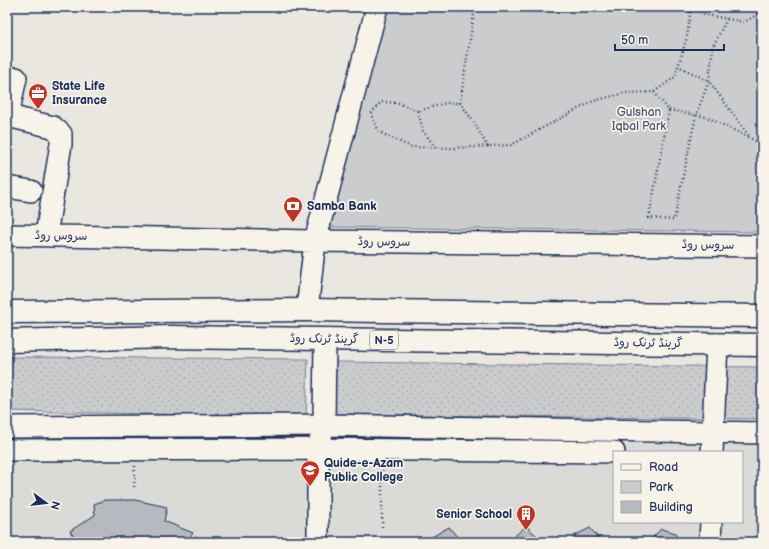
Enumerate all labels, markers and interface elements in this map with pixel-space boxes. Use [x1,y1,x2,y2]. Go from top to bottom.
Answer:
scale bar [615,26,724,52]
text: 50 m [621,33,648,48]
place label: State Life Insurance [52,79,107,108]
office icon: State Life Insurance [27,82,49,110]
park label: Gulshan Iqbal Park [612,105,666,134]
bank icon: Samba Bank [282,195,304,223]
place label: Samba Bank [307,199,377,214]
street label: سروس روڈ [35,228,87,244]
street label: سروس روڈ [358,234,410,250]
street label: سروس روڈ [682,237,734,253]
street label: گرینڈ ٹرنک روڈ [289,331,359,347]
road number: N-5 [370,331,398,349]
street label: گرینڈ ٹرنک روڈ [613,335,683,351]
legend [613,451,743,523]
place label: Quide-e-Azam Public College [324,456,403,485]
school or university icon: Quide-e-Azam Public College [299,459,321,487]
text: Road [649,460,678,475]
text: Park [649,480,673,495]
north arrow [26,483,66,523]
text: N [48,500,63,511]
text: Building [649,500,693,515]
building icon: Senior School [515,503,537,531]
place label: Senior School [436,507,512,522]

